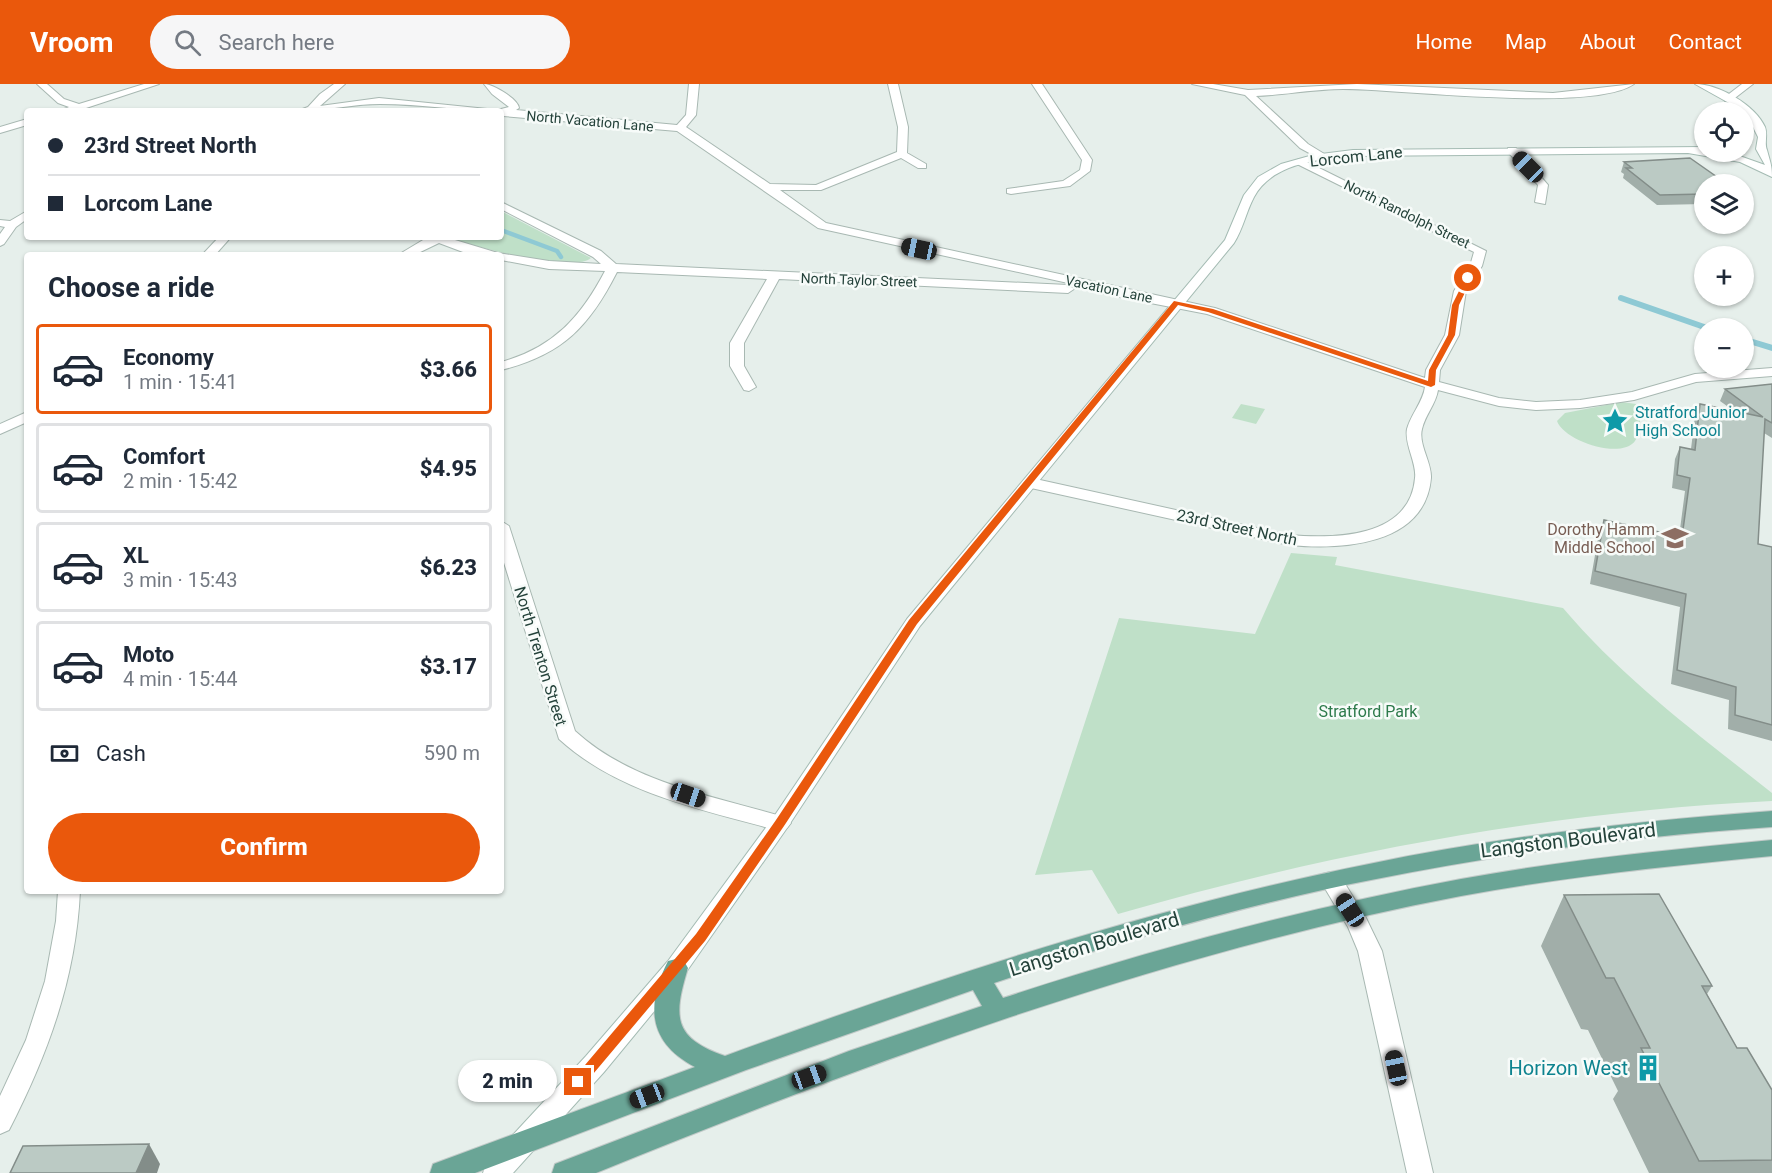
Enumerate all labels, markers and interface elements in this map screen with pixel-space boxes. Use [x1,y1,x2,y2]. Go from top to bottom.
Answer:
search box [150,15,570,69]
text: Vroom [30,26,114,59]
icon: search [171,26,204,59]
text: Search here [219,30,334,55]
text: Home [1416,30,1472,54]
text: Map [1505,30,1547,54]
text: About [1580,30,1636,54]
text: Contact [1669,30,1742,54]
map controls [1694,102,1754,378]
button: locate [1694,102,1754,162]
street label: North Vacation Lane [526,107,654,135]
text: 23rd Street North [84,133,257,158]
street label: Lorcom Lane [1309,142,1403,171]
car [1509,148,1547,186]
button: layers [1694,174,1754,234]
street label: North Randolph Street [1341,177,1473,252]
text: Lorcom Lane [84,191,212,216]
car [900,236,938,262]
button: + [1694,246,1754,306]
route start [1454,264,1481,291]
street label: North Taylor Street [800,270,918,290]
text: Choose a ride [48,272,214,304]
street label: Vacation Lane [1064,272,1154,306]
button: − [1694,318,1754,378]
icon: car [51,342,105,396]
text: Economy [123,345,214,370]
text: $3.66 [420,357,477,382]
text: 1 min · 15:41 [123,370,238,394]
place label: Stratford Junior High School [1635,403,1747,440]
place icon: Stratford Junior High School [1600,406,1630,436]
icon: car [51,441,105,495]
text: Comfort [123,444,205,469]
text: $4.95 [420,456,477,481]
text: 2 min · 15:42 [123,469,238,493]
street label: 23rd Street North [1175,505,1299,550]
place label: Dorothy Hamm Middle School [1547,520,1655,557]
school or university icon: Dorothy Hamm Middle School [1660,523,1690,553]
icon: car [51,540,105,594]
text: XL [123,543,149,568]
text: $6.23 [420,555,477,580]
text: 3 min · 15:43 [123,568,238,592]
street label: North Trenton Street [510,584,571,728]
icon: car [51,639,105,693]
text: Moto [123,642,174,667]
text: $3.17 [420,654,477,679]
text: 4 min · 15:44 [123,667,238,691]
park label: Stratford Park [1319,702,1418,721]
icon: cash [48,737,81,770]
text: Cash [96,741,146,766]
text: 590 m [424,741,480,765]
car [668,781,708,809]
button: Confirm [48,813,480,882]
street label: Langston Boulevard [1479,817,1657,863]
car [1333,890,1367,930]
street label: Langston Boulevard [1006,907,1182,981]
car [1383,1049,1409,1087]
building icon: Horizon West [1633,1053,1663,1083]
place label: Horizon West [1509,1056,1628,1080]
callout: 2 min [458,1061,557,1103]
car [789,1062,829,1092]
route end [564,1068,591,1095]
text: 2 min [482,1069,533,1093]
car [627,1081,667,1111]

